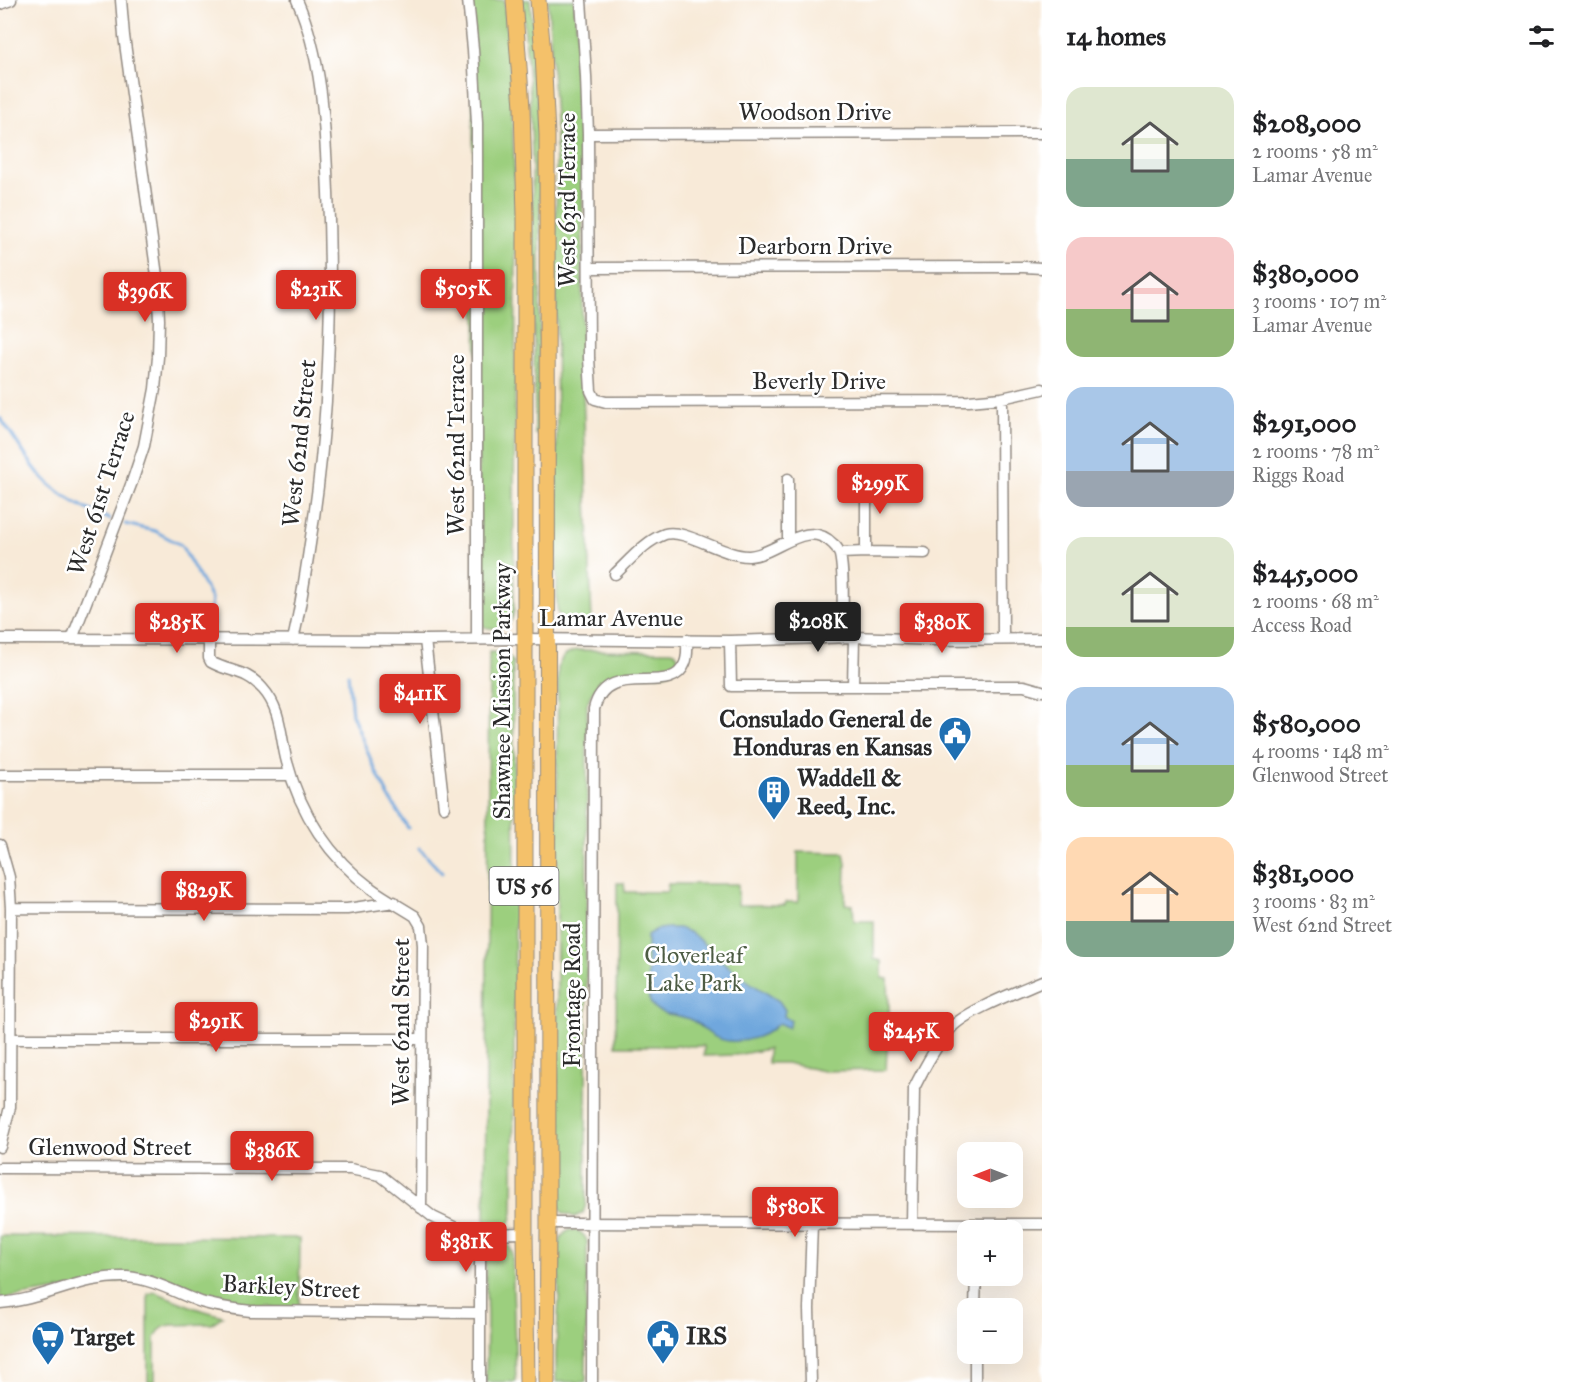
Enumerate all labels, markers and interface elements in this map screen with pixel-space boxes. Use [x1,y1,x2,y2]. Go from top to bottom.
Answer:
text: 14 homes [1066,20,1166,52]
icon: filters [1525,20,1558,53]
street label: Woodson Drive [738,97,892,127]
text: $208,000 [1252,107,1362,139]
icon: home [1114,111,1186,183]
street label: West 63rd Terrace [552,113,582,287]
text: 2 rooms · 58 m² [1252,139,1378,163]
text: Lamar Avenue [1252,163,1372,187]
street label: Dearborn Drive [738,231,892,261]
text: $380,000 [1252,257,1359,289]
icon: home [1114,261,1186,333]
pin: $505K [421,269,505,320]
pin: $231K [274,270,358,321]
pin: $396K [103,272,187,323]
text: $505K [435,276,491,300]
text: $231K [290,277,342,301]
text: $396K [117,279,173,303]
text: 3 rooms · 107 m² [1252,289,1386,313]
text: Lamar Avenue [1252,313,1372,337]
street label: West 62nd Terrace [441,354,471,536]
street label: West 62nd Street [275,357,323,528]
street label: Beverly Drive [752,366,886,396]
street label: West 61st Terrace [60,407,142,579]
text: $291,000 [1252,407,1357,439]
icon: home [1114,411,1186,483]
text: 2 rooms · 78 m² [1252,439,1379,463]
text: Riggs Road [1252,463,1344,487]
pin: $299K [838,464,922,515]
text: $299K [851,471,909,495]
text: $245,000 [1252,557,1358,589]
icon: home [1114,561,1186,633]
street label: Shawnee Mission Parkway [487,562,517,819]
text: 2 rooms · 68 m² [1252,589,1379,613]
pin: $208K [776,602,860,653]
pin: $285K [135,603,219,654]
street label: Lamar Avenue [539,603,683,633]
pin: $380K [900,603,984,654]
text: $208K [789,609,847,633]
text: $285K [149,610,205,634]
text: $380K [914,610,970,634]
text: Access Road [1252,613,1352,637]
pin: $411K [378,674,462,725]
text: $411K [393,681,447,705]
place label: Consulado General de Honduras en Kansas [719,704,932,762]
text: $580,000 [1252,707,1361,739]
icon: home [1114,711,1186,783]
public building icon: Consulado General de Honduras en Kansas [937,715,973,762]
text: 4 rooms · 148 m² [1252,739,1389,763]
place label: Waddell & Reed, Inc. [797,763,901,821]
text: Glenwood Street [1252,763,1388,787]
building icon: Waddell & Reed, Inc. [756,774,792,821]
text: $381,000 [1252,857,1354,889]
icon: home [1114,861,1186,933]
road number: US 56 [490,867,558,905]
pin: $829K [162,871,246,922]
text: $829K [175,878,233,902]
text: 3 rooms · 83 m² [1252,889,1375,913]
text: West 62nd Street [1252,913,1392,937]
street label: Frontage Road [557,922,587,1068]
street label: West 62nd Street [386,937,416,1106]
park label: Cloverleaf Lake Park [644,940,748,998]
pin: $291K [174,1002,258,1053]
text: $291K [189,1009,243,1033]
pin: $245K [869,1012,953,1063]
text: $245K [883,1019,939,1043]
pin: $386K [230,1131,314,1182]
street label: Glenwood Street [28,1132,192,1162]
text: $386K [244,1138,300,1162]
north arrow [957,1142,1023,1208]
map controls [957,1142,1023,1364]
pin: $580K [753,1187,837,1238]
text: $580K [766,1194,824,1218]
button: + [957,1220,1023,1286]
pin: $381K [424,1222,508,1273]
text: $381K [440,1229,492,1253]
street label: Barkley Street [221,1268,361,1306]
button: − [957,1298,1023,1364]
public building icon: IRS [645,1318,681,1365]
supermarket icon: Target [30,1319,66,1366]
place label: IRS [686,1321,727,1351]
place label: Target [70,1322,135,1352]

